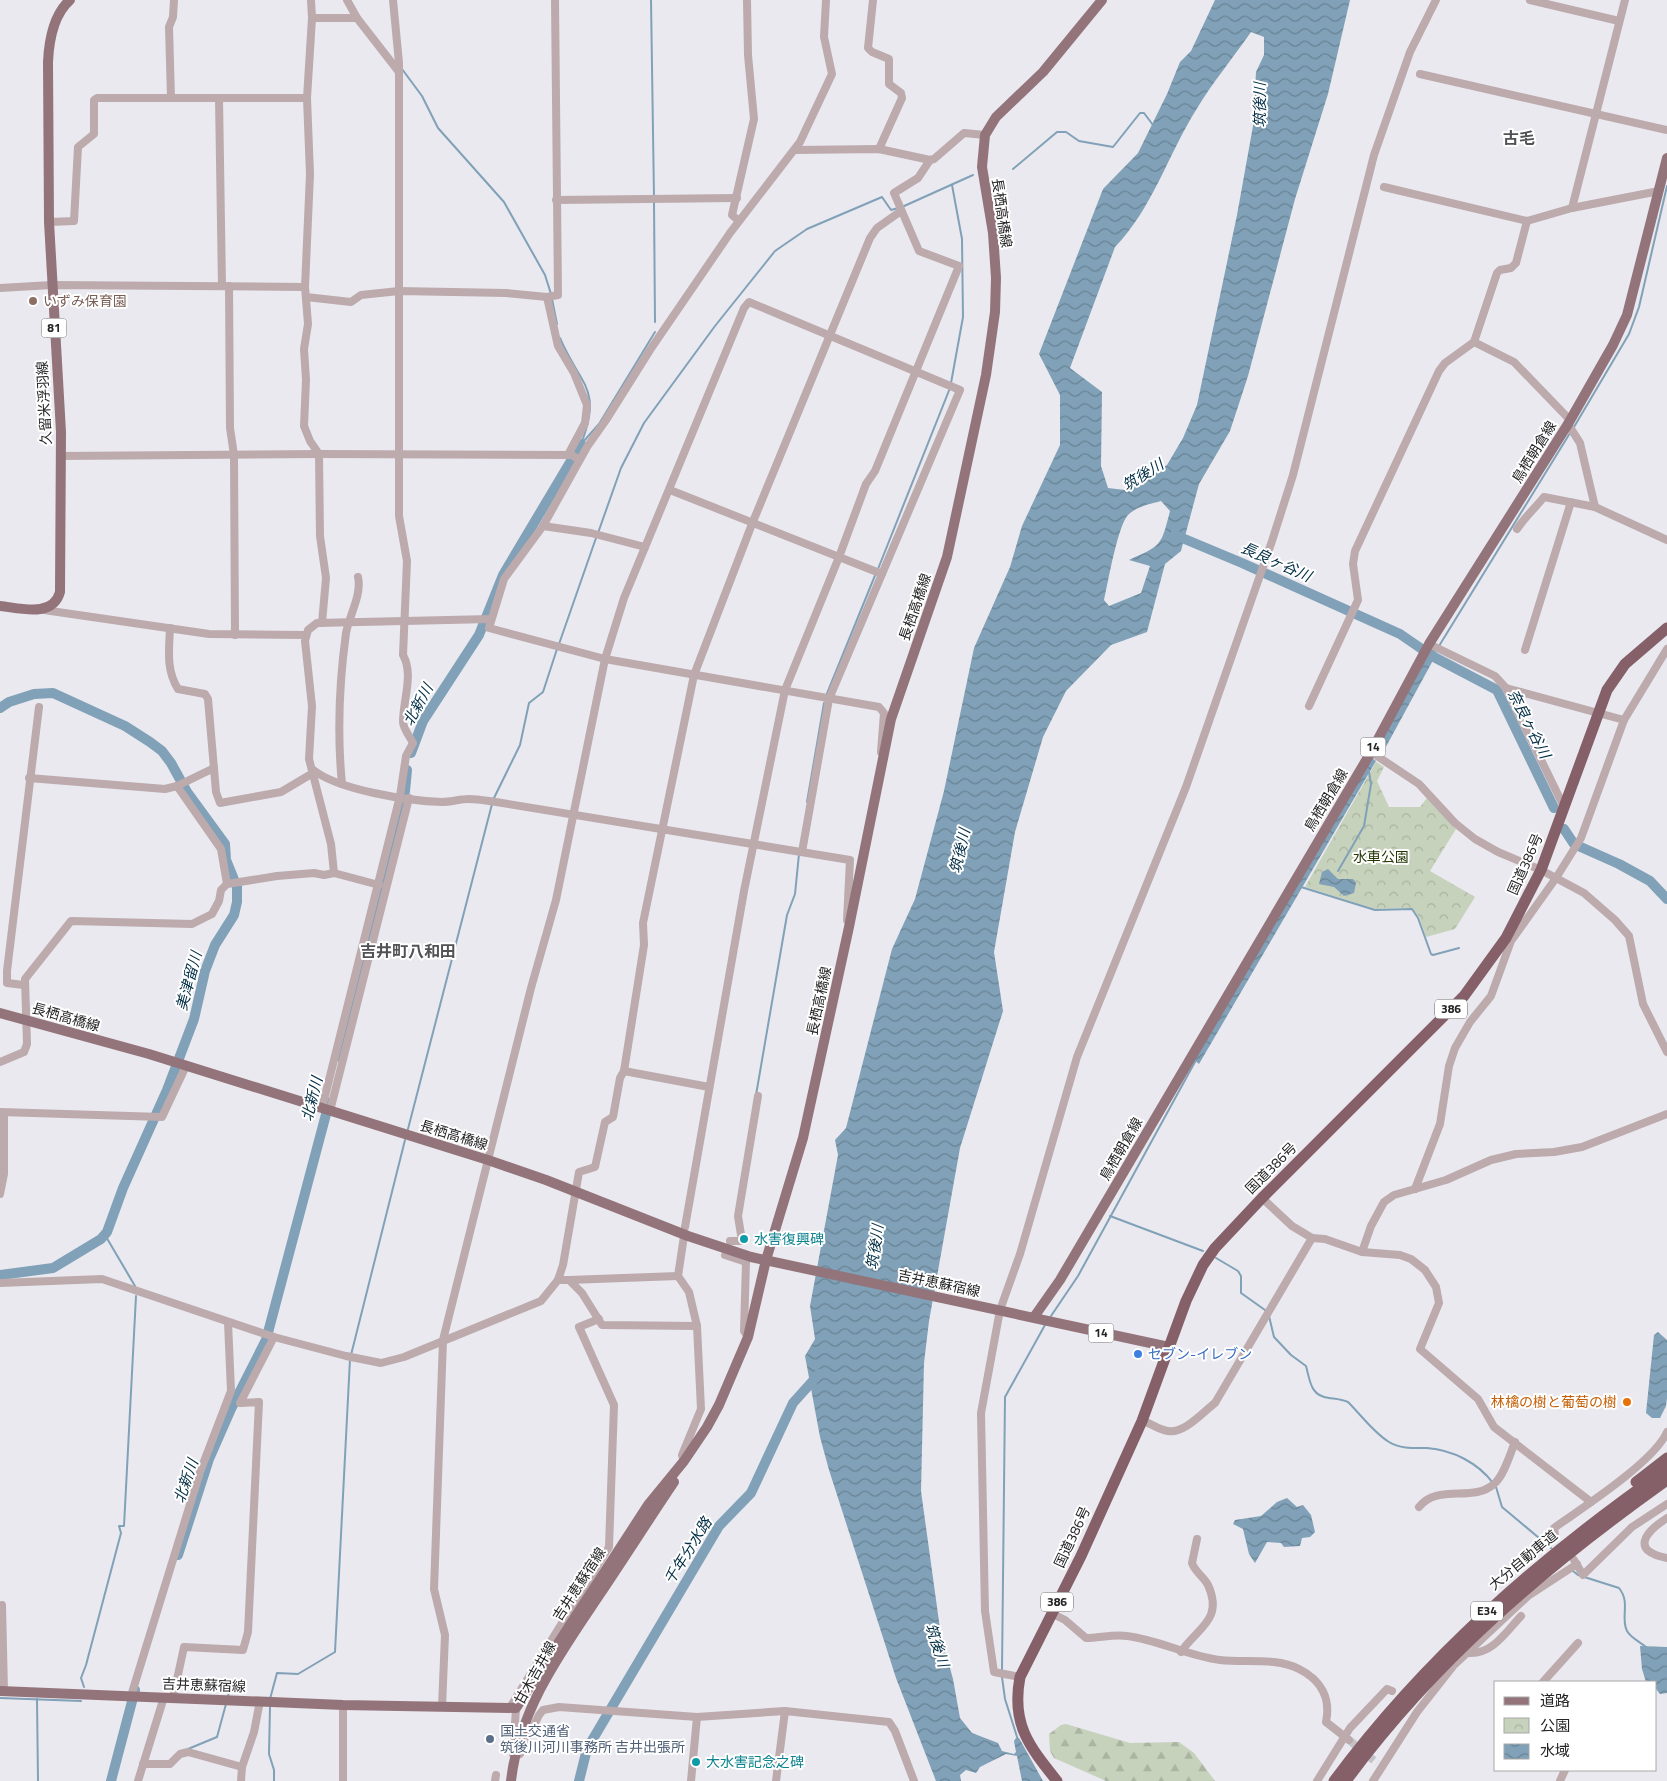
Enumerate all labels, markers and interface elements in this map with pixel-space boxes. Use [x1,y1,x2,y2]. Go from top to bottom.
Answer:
water label: 筑後川 [1248,81,1271,128]
district label: 古毛 [1503,126,1535,150]
street label: 長栖高橋線 [987,177,1018,249]
place label: いずみ保育園 [43,290,127,311]
marker: いずみ保育園 [27,295,39,307]
road number: 81 [42,318,66,338]
street label: 久留米浮羽線 [31,361,56,446]
street label: 鳥栖朝倉線 [1506,416,1561,487]
water label: 筑後川 [1118,452,1170,496]
water label: 長良ヶ谷川 [1237,536,1317,588]
street label: 長栖高橋線 [893,570,936,643]
water label: 北新川 [397,678,439,730]
water label: 奈良ヶ谷川 [1502,685,1558,764]
road number: 14 [1360,738,1386,756]
street label: 鳥栖朝倉線 [1299,764,1353,835]
water label: 筑後川 [943,824,976,875]
street label: 国道386号 [1502,830,1547,898]
park label: 水車公園 [1353,846,1409,867]
district label: 吉井町八和田 [360,939,456,963]
water label: 美津留川 [170,947,208,1013]
street label: 長栖高橋線 [801,964,836,1037]
street label: 長栖高橋線 [30,997,103,1036]
road number: 386 [1435,1000,1467,1019]
water label: 北新川 [295,1072,329,1124]
street label: 鳥栖朝倉線 [1094,1113,1147,1184]
street label: 長栖高橋線 [418,1114,491,1155]
street label: 国道386号 [1240,1137,1301,1198]
water label: 筑後川 [860,1221,889,1271]
place label: 水害復興碑 [754,1228,824,1249]
marker: 水害復興碑 [738,1233,750,1245]
street label: 吉井恵蘇宿線 [896,1264,982,1302]
road number: 14 [1088,1324,1114,1342]
place label: セブン-イレブン [1148,1343,1252,1364]
marker: セブン-イレブン [1132,1348,1144,1360]
place label: 林檎の樹と葡萄の樹 [1491,1391,1617,1412]
marker: 林檎の樹と葡萄の樹 [1621,1396,1633,1408]
water label: 北新川 [167,1454,204,1506]
street label: 国道386号 [1048,1503,1095,1571]
water label: 千年分水路 [658,1511,718,1589]
street label: 大分自動車道 [1484,1525,1562,1595]
street label: 吉井恵蘇宿線 [547,1543,610,1625]
road number: 386 [1041,1592,1073,1611]
road number: E34 [1471,1602,1503,1620]
water label: 筑後川 [920,1620,956,1672]
street label: 甘木吉井線 [508,1637,561,1708]
street label: 吉井恵蘇宿線 [162,1673,246,1696]
legend [1494,1681,1657,1771]
text: 道路 [1540,1689,1570,1712]
text: 公園 [1540,1714,1570,1737]
place label: 国土交通省 筑後川河川事務所 吉井出張所 [500,1720,685,1757]
marker: 国土交通省 筑後川河川事務所 吉井出張所 [484,1733,496,1745]
text: 水域 [1540,1739,1570,1762]
place label: 大水害記念之碑 [706,1751,804,1772]
marker: 大水害記念之碑 [690,1756,702,1768]

